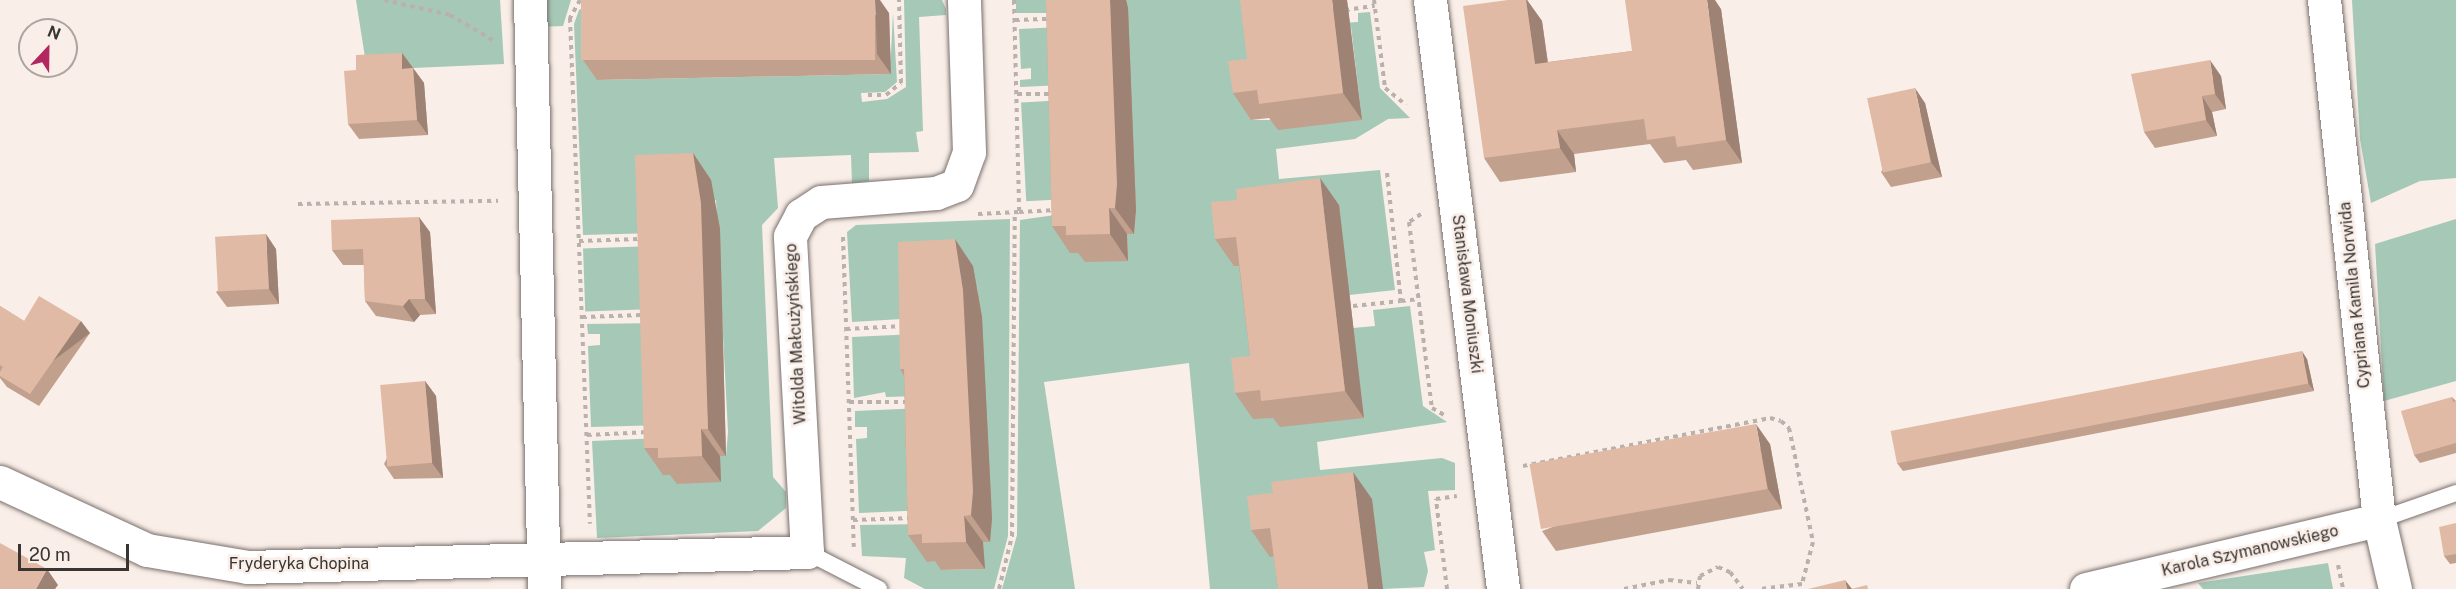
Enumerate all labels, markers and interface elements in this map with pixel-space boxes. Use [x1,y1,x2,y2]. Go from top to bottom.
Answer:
north arrow [18,18,78,78]
text: N [45,22,64,44]
street label: Cypriana Kamila Norwida [2336,201,2374,389]
street label: Stanisława Moniuszki [1448,213,1486,375]
street label: Witolda Małcużyńskiego [782,243,810,425]
street label: Karola Szymanowskiego [2160,521,2340,581]
scale bar [21,532,132,570]
text: 20 m [29,544,71,565]
street label: Fryderyka Chopina [229,554,369,574]

